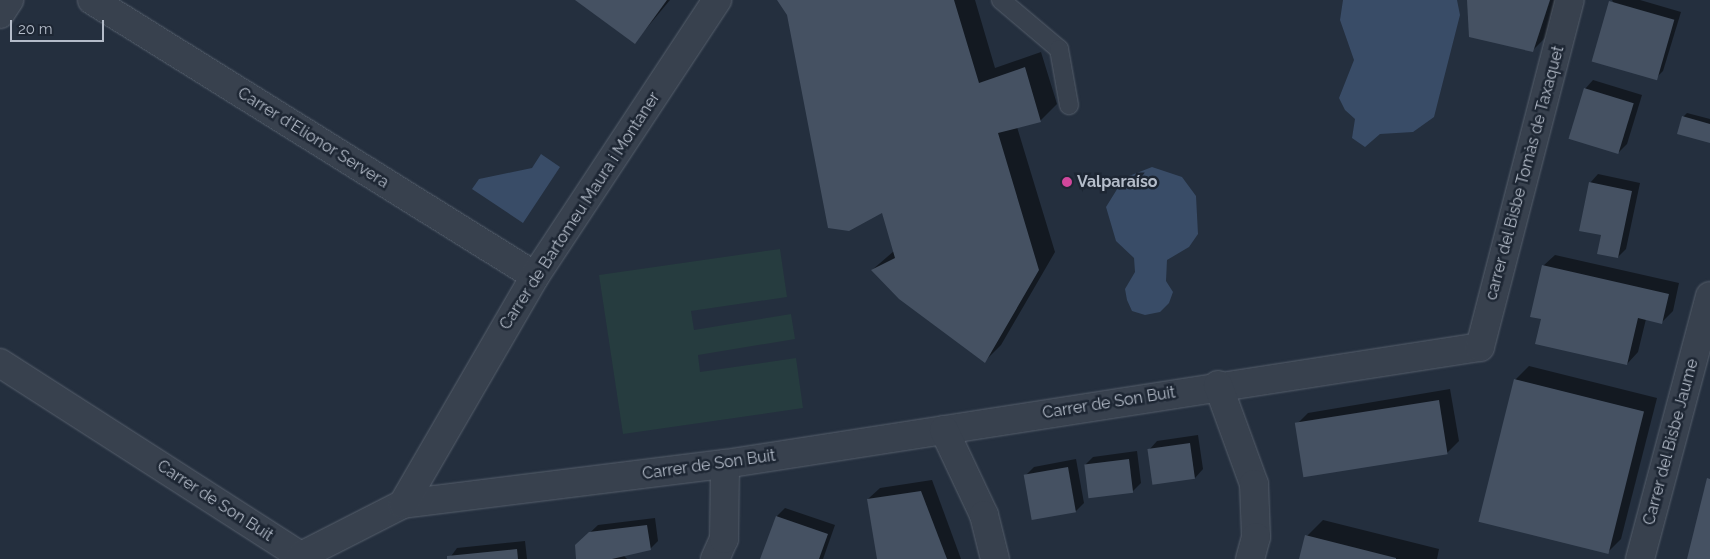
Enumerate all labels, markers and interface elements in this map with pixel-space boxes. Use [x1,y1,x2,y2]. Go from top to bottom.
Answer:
scale bar [12,10,106,42]
text: 20 m [18,20,53,38]
street label: carrer del Bisbe Tomàs de Taxaquet [1482,43,1568,303]
street label: Carrer d'Elionor Servera [234,83,392,193]
street label: Carrer de Bartomeu Maura i Montaner [496,88,664,334]
place label: Valparaíso [1077,172,1157,192]
marker: Valparaíso [1061,176,1073,188]
street label: Carrer del Bisbe Jaume [1639,356,1703,528]
street label: Carrer de Son Buit [1041,383,1177,423]
street label: Carrer de Son Buit [641,446,777,484]
street label: Carrer de Son Buit [153,456,277,546]

